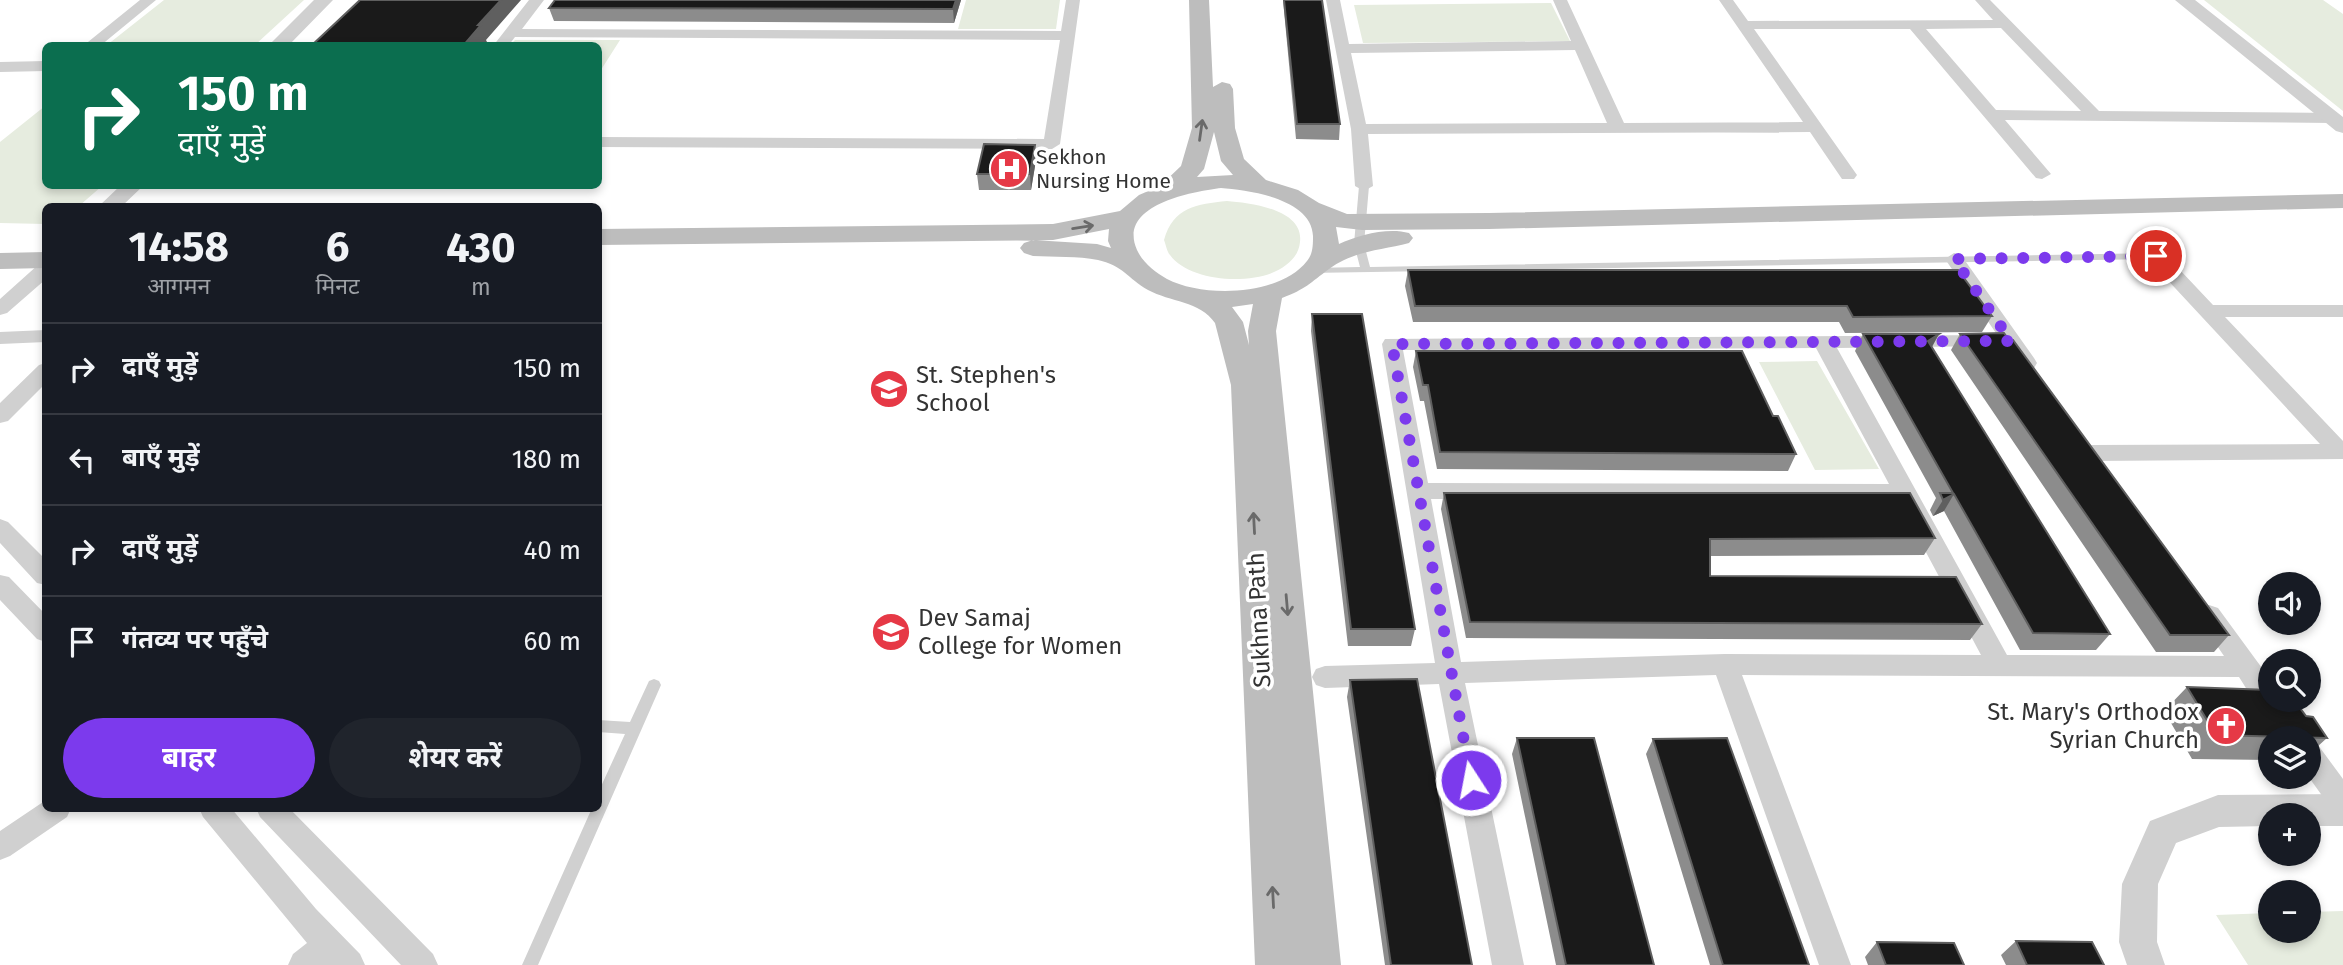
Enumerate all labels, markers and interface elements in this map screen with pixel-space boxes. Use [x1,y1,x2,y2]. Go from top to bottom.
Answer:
text: 150 m [178,64,309,123]
icon: right [63,70,154,161]
one-way arrow [1195,119,1208,142]
text: दाएँ मुड़ें [178,124,266,162]
place label: Sekhon Nursing Home [1036,144,1171,194]
hospital icon: Sekhon Nursing Home [988,148,1030,190]
one-way arrow [1071,220,1094,233]
text: 14:58 [128,222,229,272]
text: 6 [326,222,349,272]
text: 430 [446,223,516,273]
pin [2126,226,2186,286]
icon: arrive [2137,237,2175,275]
text: आगमन [147,272,210,300]
text: मिनट [316,272,360,300]
text: m [471,273,491,301]
icon: right [63,350,101,388]
text: दाएँ मुड़ें [122,351,198,382]
text: 150 m [513,353,581,384]
place label: St. Stephen's School [916,361,1056,417]
school or university icon: St. Stephen's School [868,368,910,410]
icon: left [63,441,101,479]
text: बाएँ मुड़ें [122,442,199,473]
text: 180 m [512,444,581,475]
one-way arrow [1247,512,1260,535]
icon: right [63,532,101,570]
text: दाएँ मुड़ें [122,533,198,564]
text: 40 m [523,535,581,566]
street label: Sukhna Path [1241,552,1277,688]
map controls [2258,572,2321,943]
button: sound [2258,572,2321,635]
one-way arrow [1281,593,1294,616]
place label: Dev Samaj College for Women [918,604,1122,660]
school or university icon: Dev Samaj College for Women [870,611,912,653]
icon: arrive [63,623,101,661]
text: गंतव्य पर पहुँचे [122,624,268,655]
text: 60 m [523,626,581,657]
button: search [2258,649,2321,712]
place label: St. Mary's Orthodox Syrian Church [1987,698,2199,754]
church icon: St. Mary's Orthodox Syrian Church [2205,705,2247,747]
button: बाहर [63,718,315,798]
button: शेयर करें [329,718,581,798]
button: layers [2258,726,2321,789]
position arrow [1434,743,1508,817]
button: + [2258,803,2321,866]
button: − [2258,880,2321,943]
one-way arrow [1267,886,1280,909]

